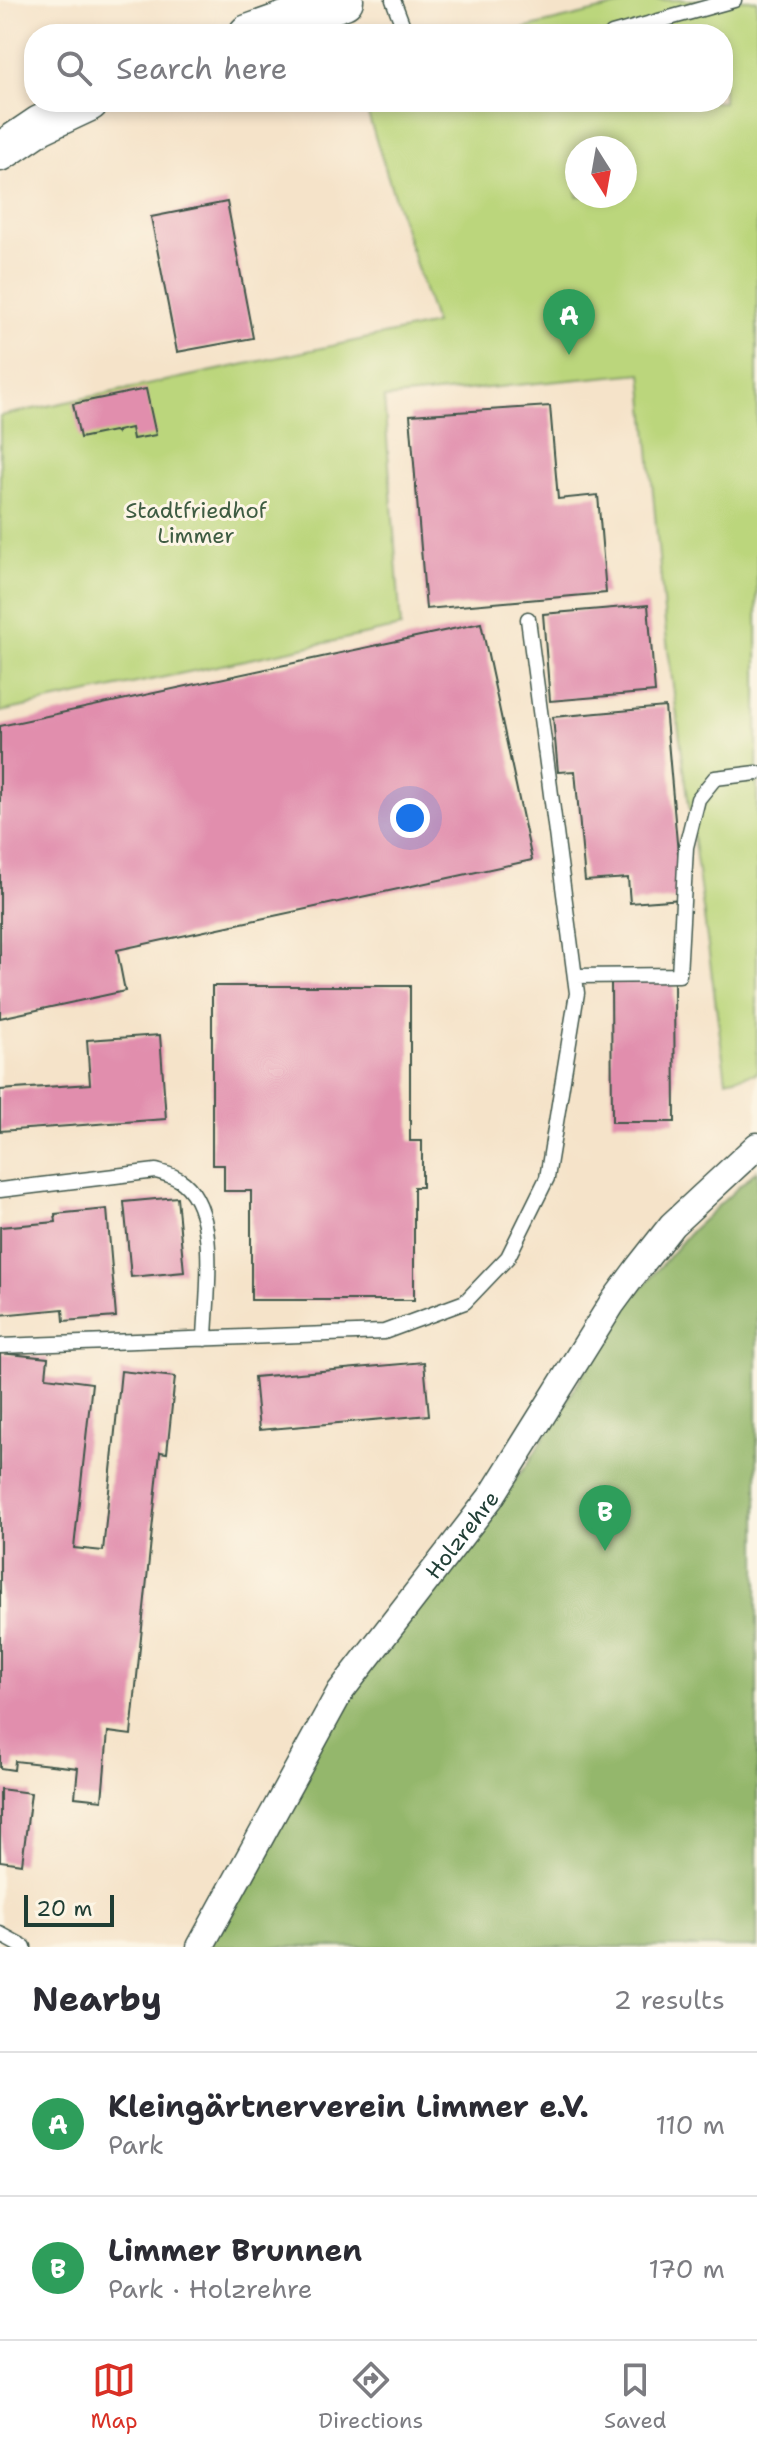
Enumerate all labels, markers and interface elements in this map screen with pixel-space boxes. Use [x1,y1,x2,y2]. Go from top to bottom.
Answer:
search box [24,24,733,112]
icon: search [52,46,96,90]
text: Search here [116,48,287,89]
north arrow [565,136,637,208]
pin: A [543,289,595,355]
park label: Stadtfriedhof Limmer [125,496,268,550]
your location [390,798,430,838]
street label: Holzrehre [418,1484,505,1585]
pin: B [579,1485,631,1551]
scale bar [24,1891,114,1927]
text: 20 m [36,1894,93,1923]
text: Nearby [32,1976,162,2022]
text: 2 results [613,1982,725,2017]
text: Kleingärtnerverein Limmer e.V. [108,2086,589,2127]
text: A [48,2107,68,2142]
text: 110 m [655,2107,725,2142]
text: Park [108,2127,164,2162]
text: Limmer Brunnen [108,2230,362,2271]
text: B [50,2251,66,2286]
text: 170 m [648,2251,725,2286]
text: Park · Holzrehre [108,2271,312,2306]
tab: Map [90,2358,138,2435]
tab: Directions [318,2358,423,2435]
tab: Saved [604,2358,667,2435]

